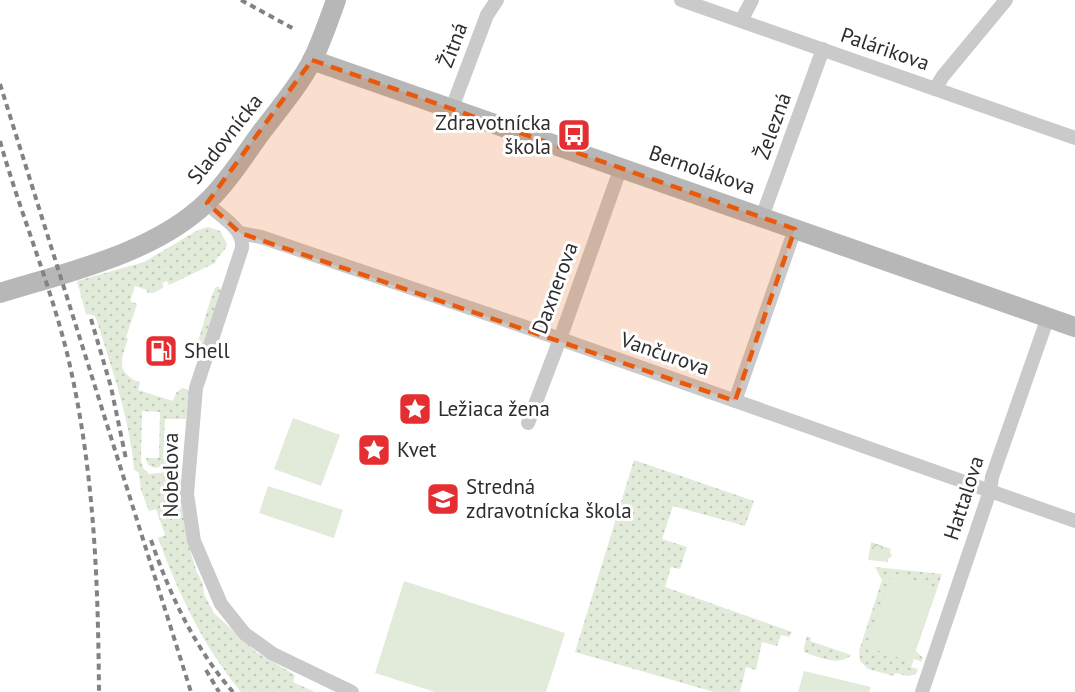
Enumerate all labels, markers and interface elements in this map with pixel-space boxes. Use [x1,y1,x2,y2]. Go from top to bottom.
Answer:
street label: Žitná [432,18,473,71]
street label: Palárikova [837,21,933,76]
street label: Sladovnícka [181,88,268,189]
street label: Železná [748,89,797,163]
place label: Zdravotnícka škola [435,109,551,160]
bus stop icon: Zdravotnícka škola [556,117,592,153]
street label: Bernolákova [645,139,759,200]
street label: Daxnerova [525,238,584,337]
street label: Vančurova [616,325,713,381]
fuel station icon: Shell [143,333,179,369]
place label: Shell [184,337,230,364]
place icon: Ležiaca žena [397,391,433,427]
place label: Ležiaca žena [438,395,550,422]
street label: Nobelova [157,432,184,518]
place icon: Kvet [356,432,392,468]
place label: Kvet [397,436,436,463]
street label: Hattalova [937,452,990,543]
place label: Stredná zdravotnícka škola [466,473,632,524]
school or university icon: Stredná zdravotnícka škola [425,481,461,517]

